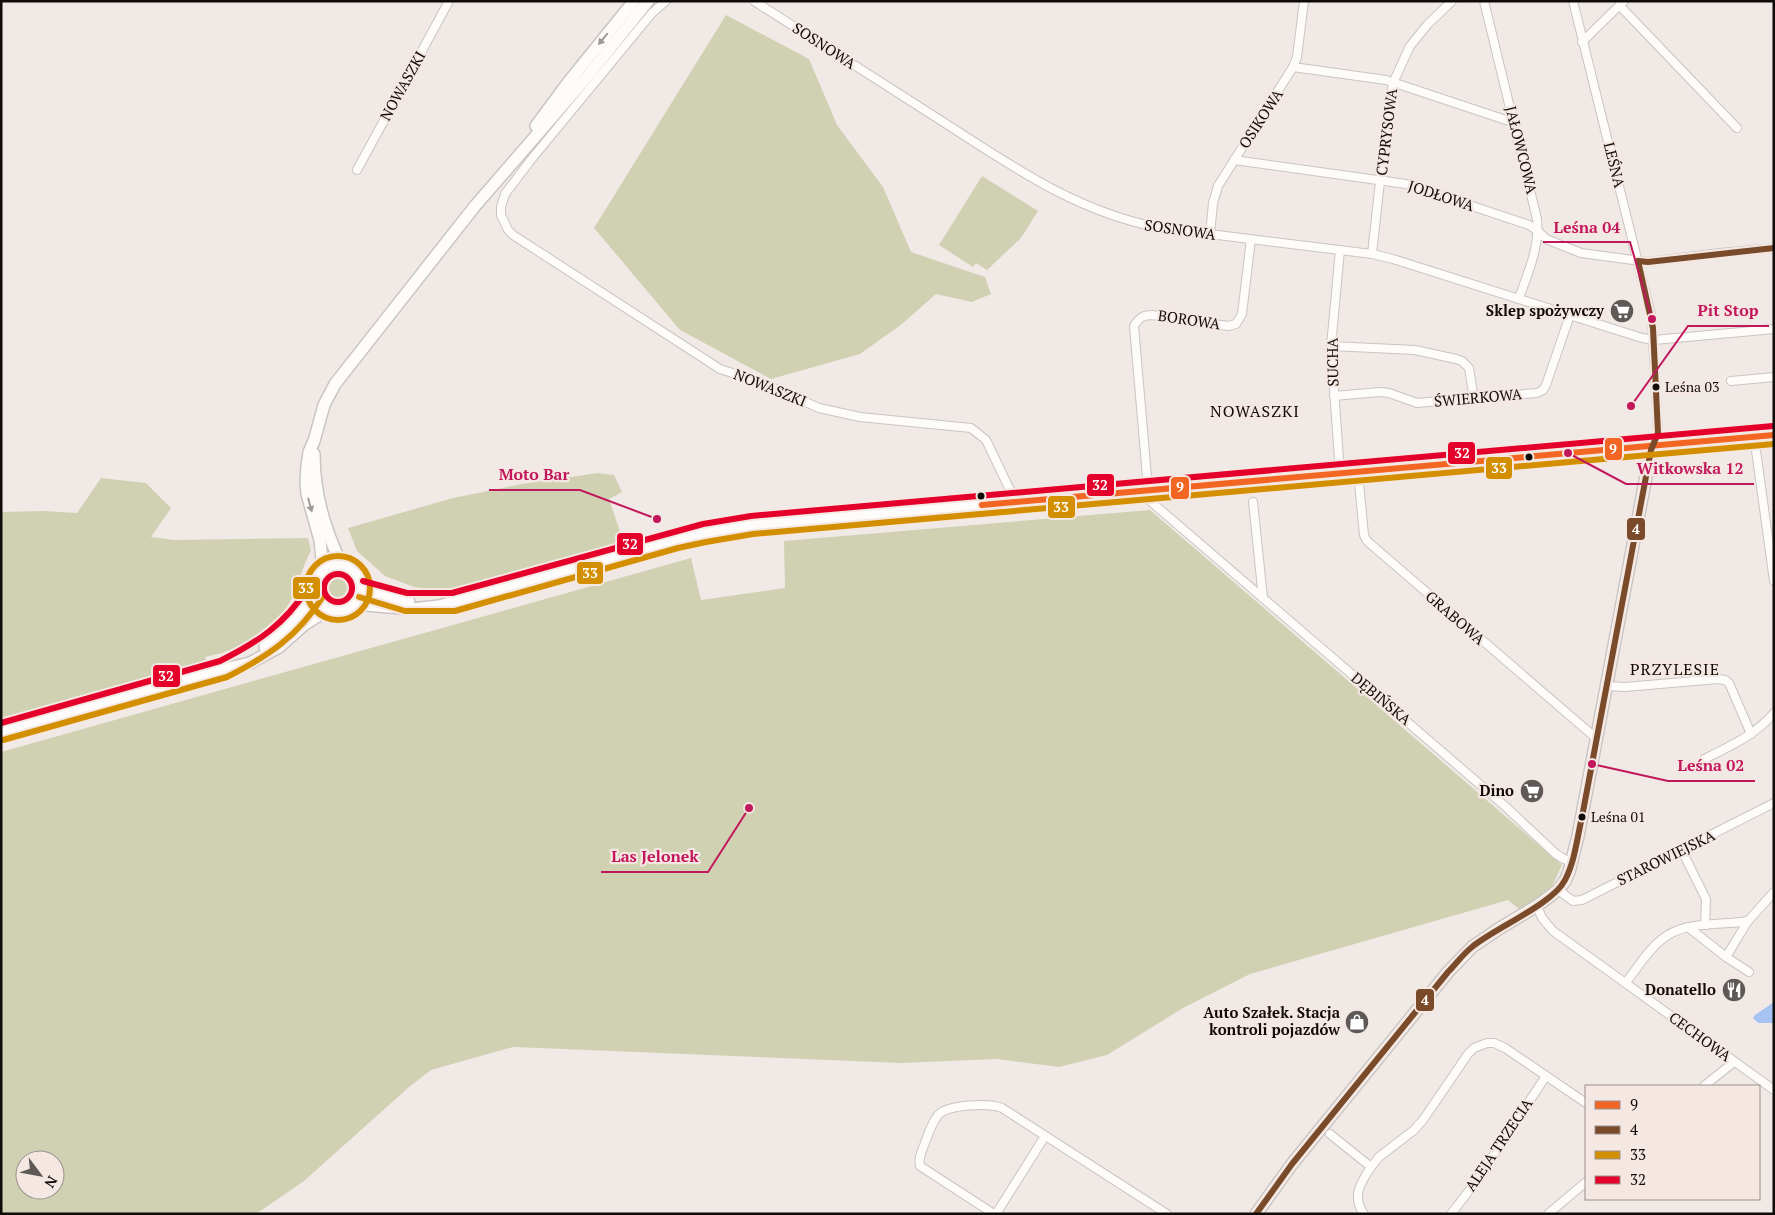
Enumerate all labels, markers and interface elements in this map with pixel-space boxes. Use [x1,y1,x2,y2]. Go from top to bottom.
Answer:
street label: SOSNOWA [789,17,861,73]
one-way arrow [598,33,609,46]
street label: NOWASZKI [375,47,429,124]
street label: OSIKOWA [1233,84,1287,152]
street label: CYPRYSOWA [1371,86,1401,177]
street label: JAŁOWCOWA [1501,104,1543,197]
street label: LEŚNA [1600,140,1630,190]
street label: JODŁOWA [1406,175,1478,215]
callout: Leśna 04 [1543,211,1630,242]
street label: SOSNOWA [1143,214,1218,244]
text: Leśna 04 [1554,216,1620,238]
callout: Pit Stop [1688,295,1769,326]
supermarket icon: Sklep spożywczy [1609,298,1635,324]
text: Pit Stop [1698,299,1759,321]
place label: Sklep spożywczy [1486,300,1605,320]
street label: BOROWA [1157,305,1222,333]
street label: SUCHA [1322,337,1342,387]
street label: NOWASZKI [731,363,810,411]
place label: Leśna 03 [1665,377,1720,396]
marker: Leśna 03 [1651,382,1661,392]
street label: ŚWIERKOWA [1433,383,1524,411]
district label: NOWASZKI [1210,400,1300,422]
line badge: 9 [1604,437,1623,461]
text: 9 [1609,439,1617,458]
line badge: 32 [1447,441,1476,465]
text: 32 [1454,443,1470,462]
unlabelled marker [1524,452,1534,462]
callout: Witkowska 12 [1626,453,1754,484]
line badge: 33 [1485,456,1513,480]
text: Witkowska 12 [1636,457,1744,479]
text: 33 [1491,458,1507,477]
callout: Moto Bar [489,459,580,490]
text: Moto Bar [499,463,569,485]
line badge: 32 [1086,473,1115,497]
text: 32 [1092,475,1108,494]
line badge: 9 [1170,476,1190,500]
text: 9 [1176,477,1184,496]
unlabelled marker [976,491,986,501]
line badge: 33 [1047,495,1076,519]
one-way arrow [306,497,314,513]
text: 33 [1053,497,1069,516]
line badge: 4 [1626,517,1646,541]
text: 4 [1632,519,1640,538]
line badge: 32 [616,532,644,556]
text: 32 [622,534,638,553]
line badge: 33 [576,561,604,585]
text: 33 [582,563,598,582]
line badge: 33 [292,576,321,600]
text: 33 [298,578,314,597]
street label: GRABOWA [1422,586,1490,649]
district label: PRZYLESIE [1630,658,1720,680]
line badge: 32 [152,664,181,688]
text: 32 [158,666,174,685]
street label: DĘBIŃSKA [1347,667,1416,730]
callout: Leśna 02 [1668,750,1755,781]
text: Leśna 02 [1678,754,1744,776]
supermarket icon: Dino [1519,778,1545,804]
place label: Dino [1479,780,1514,800]
place label: Leśna 01 [1591,807,1646,826]
marker: Leśna 01 [1577,812,1587,822]
street label: STAROWIEJSKA [1613,824,1719,890]
callout: Las Jelonek [601,841,708,872]
text: Las Jelonek [611,845,699,867]
restaurant icon: Donatello [1721,977,1747,1003]
place label: Donatello [1645,979,1716,999]
line badge: 4 [1415,988,1435,1012]
text: 4 [1421,990,1429,1009]
place label: Auto Szałek. Stacja kontroli pojazdów [1203,1002,1341,1039]
street label: CECHOWA [1665,1007,1736,1066]
shop icon: Auto Szałek. Stacja kontroli pojazdów [1344,1009,1370,1035]
legend [1585,1085,1760,1200]
street label: ALEJA TRZECIA [1460,1094,1537,1195]
text: 9 [1630,1094,1638,1114]
text: 4 [1630,1119,1638,1139]
text: 33 [1630,1144,1646,1164]
north arrow [15,1150,65,1200]
text: 32 [1630,1169,1646,1189]
text: N [40,1173,62,1192]

